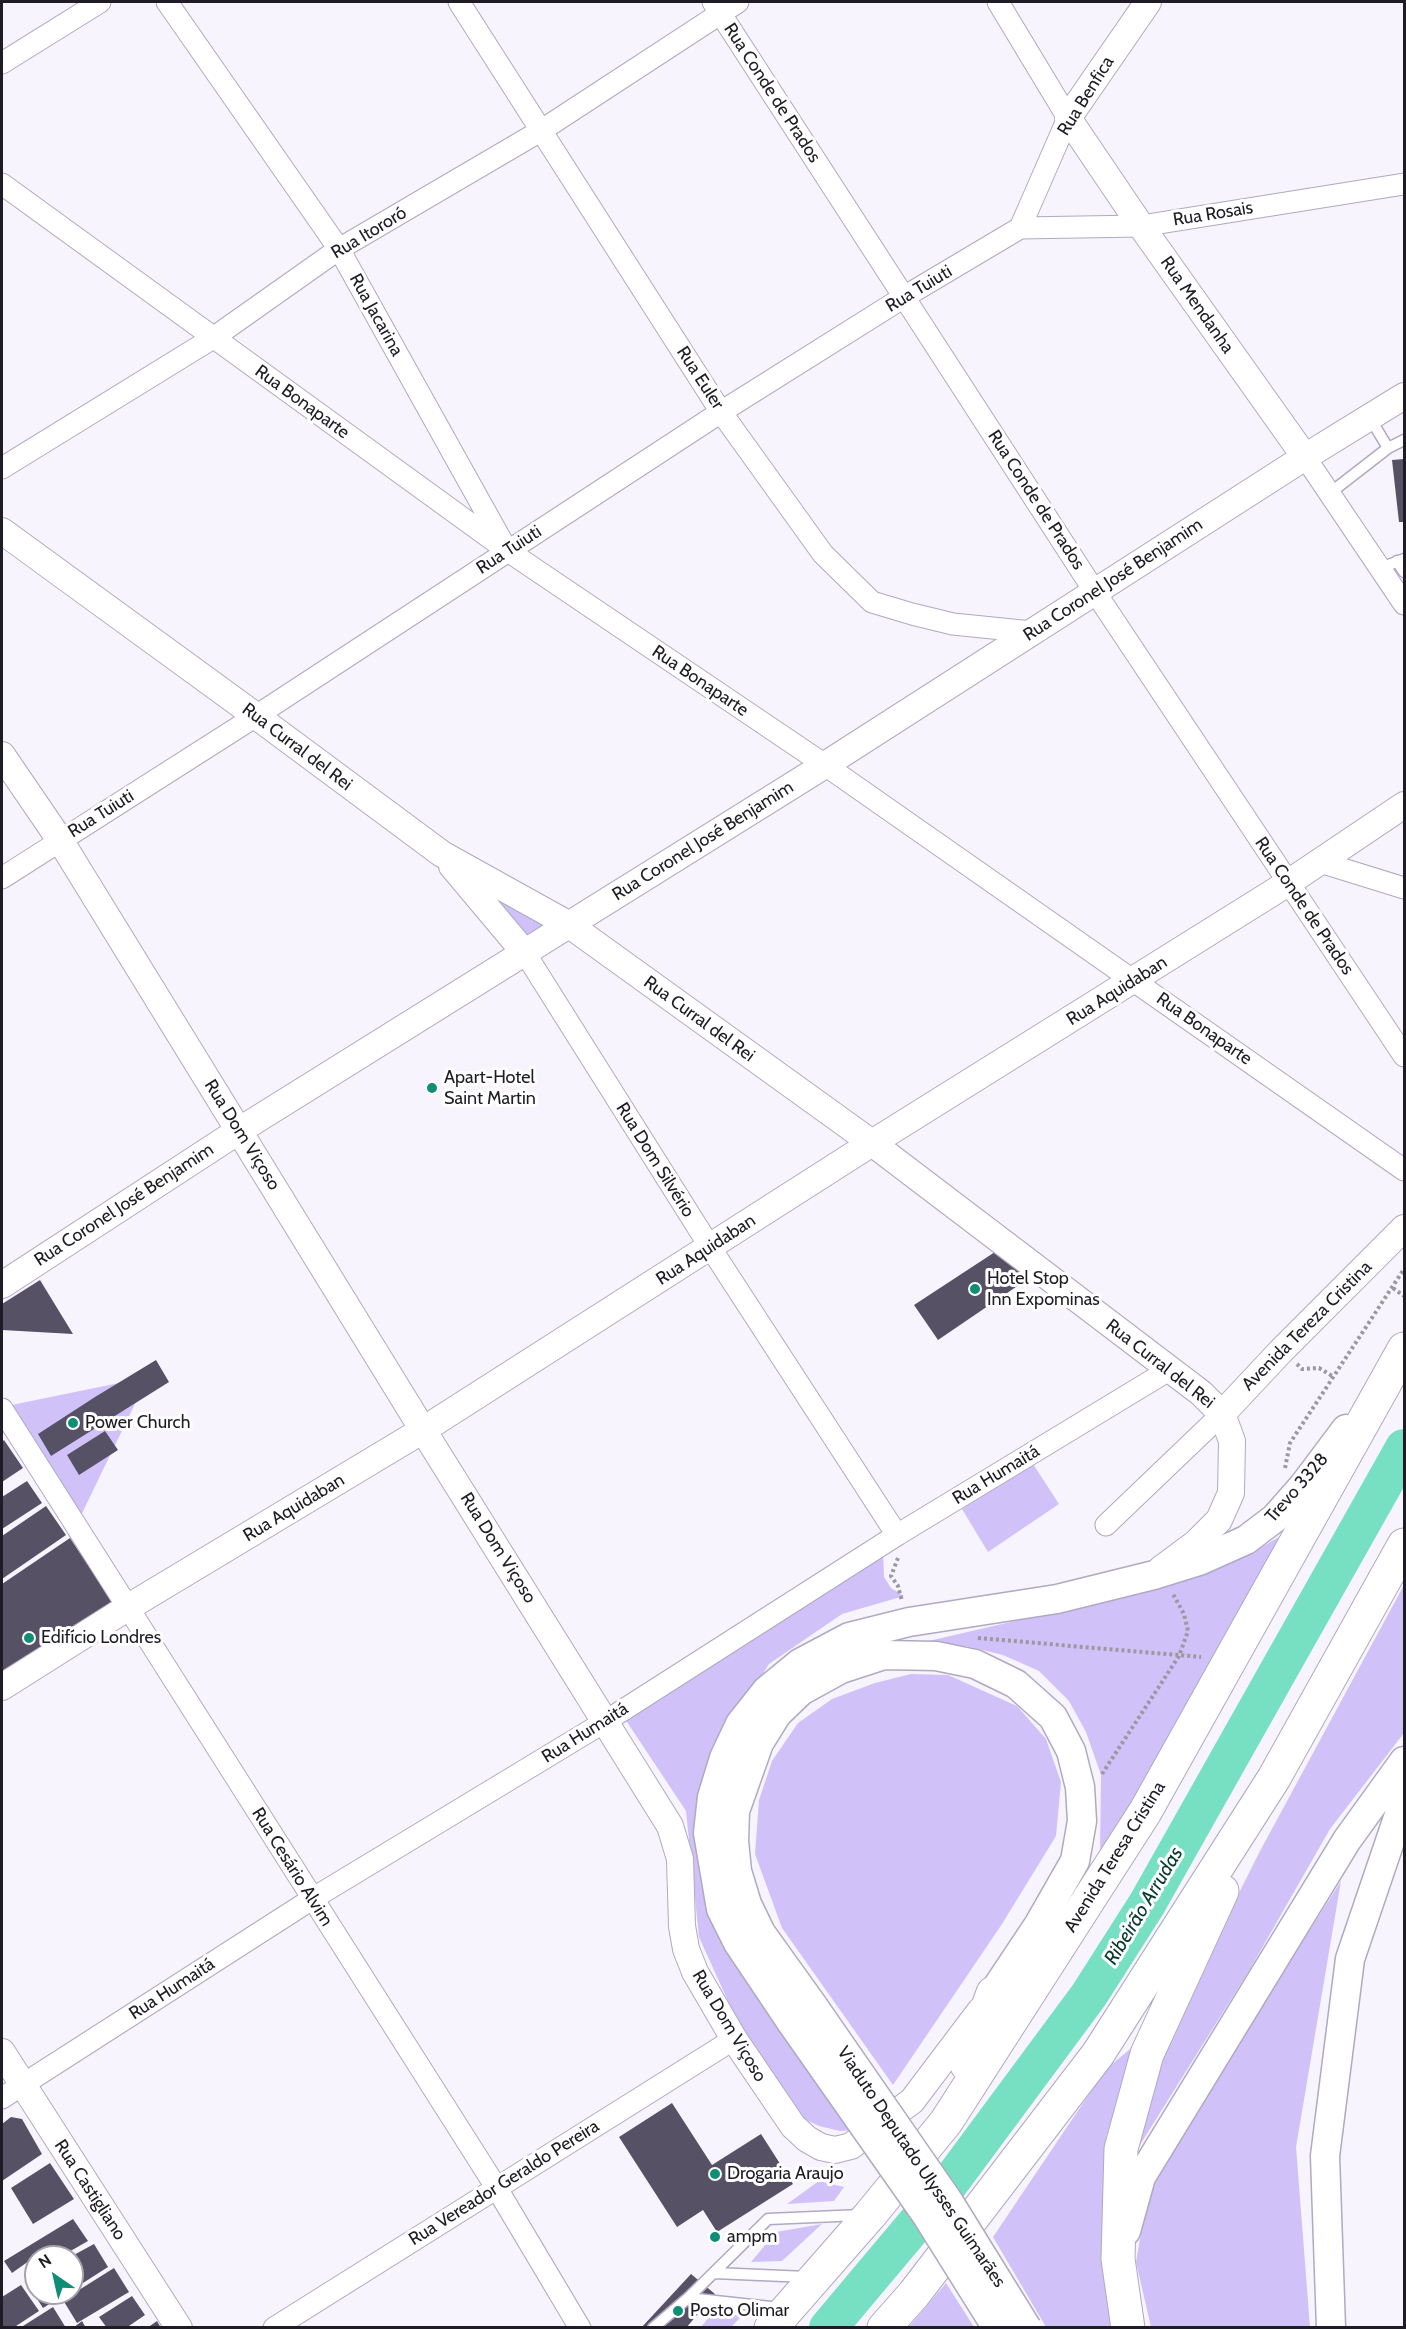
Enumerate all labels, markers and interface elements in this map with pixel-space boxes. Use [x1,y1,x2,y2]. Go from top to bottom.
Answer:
street label: Rua Conde de Prados [719,19,825,167]
street label: Rua Benfica [1053,52,1119,140]
street label: Rua Rosais [1172,197,1254,231]
street label: Rua Itororó [328,202,410,264]
street label: Rua Mendanha [1156,252,1238,358]
street label: Rua Tuiuti [882,261,956,317]
street label: Rua Jacarina [345,270,407,360]
street label: Rua Euler [672,342,728,414]
street label: Rua Bonaparte [250,360,354,444]
street label: Rua Conde de Prados [983,426,1089,574]
street label: Rua Coronel José Benjamim [1019,514,1207,646]
street label: Rua Tuiuti [472,521,546,579]
street label: Rua Bonaparte [648,641,752,721]
street label: Rua Curral del Rei [238,699,356,795]
street label: Rua Coronel José Benjamim [609,776,797,906]
street label: Rua Tuiuti [64,785,138,843]
street label: Rua Conde de Prados [1250,833,1358,979]
street label: Rua Aquidaban [1063,952,1171,1030]
street label: Rua Curral del Rei [639,971,759,1067]
street label: Rua Bonaparte [1152,988,1256,1070]
place label: Apart-Hotel Saint Martin [444,1067,536,1110]
street label: Rua Dom Viçoso [199,1076,285,1194]
marker: Apart-Hotel Saint Martin [425,1081,439,1095]
street label: Rua Dom Silvério [611,1099,699,1221]
street label: Rua Coronel José Benjamim [30,1139,218,1271]
street label: Rua Aquidaban [652,1210,760,1290]
street label: Avenida Tereza Cristina [1238,1257,1376,1395]
place label: Hotel Stop Inn Expominas [987,1268,1100,1310]
marker: Hotel Stop Inn Expominas [968,1282,982,1296]
street label: Rua Curral del Rei [1101,1315,1219,1413]
place label: Power Church [85,1412,190,1434]
marker: Power Church [66,1416,80,1430]
street label: Rua Humaitá [949,1441,1043,1509]
street label: Trevo 3328 [1261,1449,1333,1527]
street label: Rua Aquidaban [239,1469,349,1547]
street label: Rua Dom Viçoso [455,1489,541,1607]
place label: Edifício Londres [41,1627,161,1649]
marker: Edifício Londres [22,1631,36,1645]
street label: Rua Humaitá [538,1698,632,1768]
street label: Avenida Teresa Cristina [1060,1778,1170,1936]
street label: Rua Cesário Alvim [247,1804,337,1930]
water label: Ribeirão Arrudas [1100,1843,1188,1969]
street label: Rua Humaitá [125,1953,219,2025]
street label: Rua Dom Viçoso [687,1966,771,2086]
street label: Viaduto Deputado Ulysses Guimarães [832,2042,1010,2292]
street label: Rua Vereador Geraldo Pereira [405,2115,603,2251]
street label: Rua Castigliano [50,2136,130,2244]
place label: Drogaria Araujo [727,2163,844,2185]
marker: Drogaria Araujo [708,2167,722,2181]
place label: ampm [727,2226,777,2248]
marker: ampm [708,2230,722,2244]
north arrow [24,2245,84,2305]
text: N [35,2250,55,2272]
place label: Posto Olimar [690,2300,789,2322]
marker: Posto Olimar [671,2304,685,2318]

